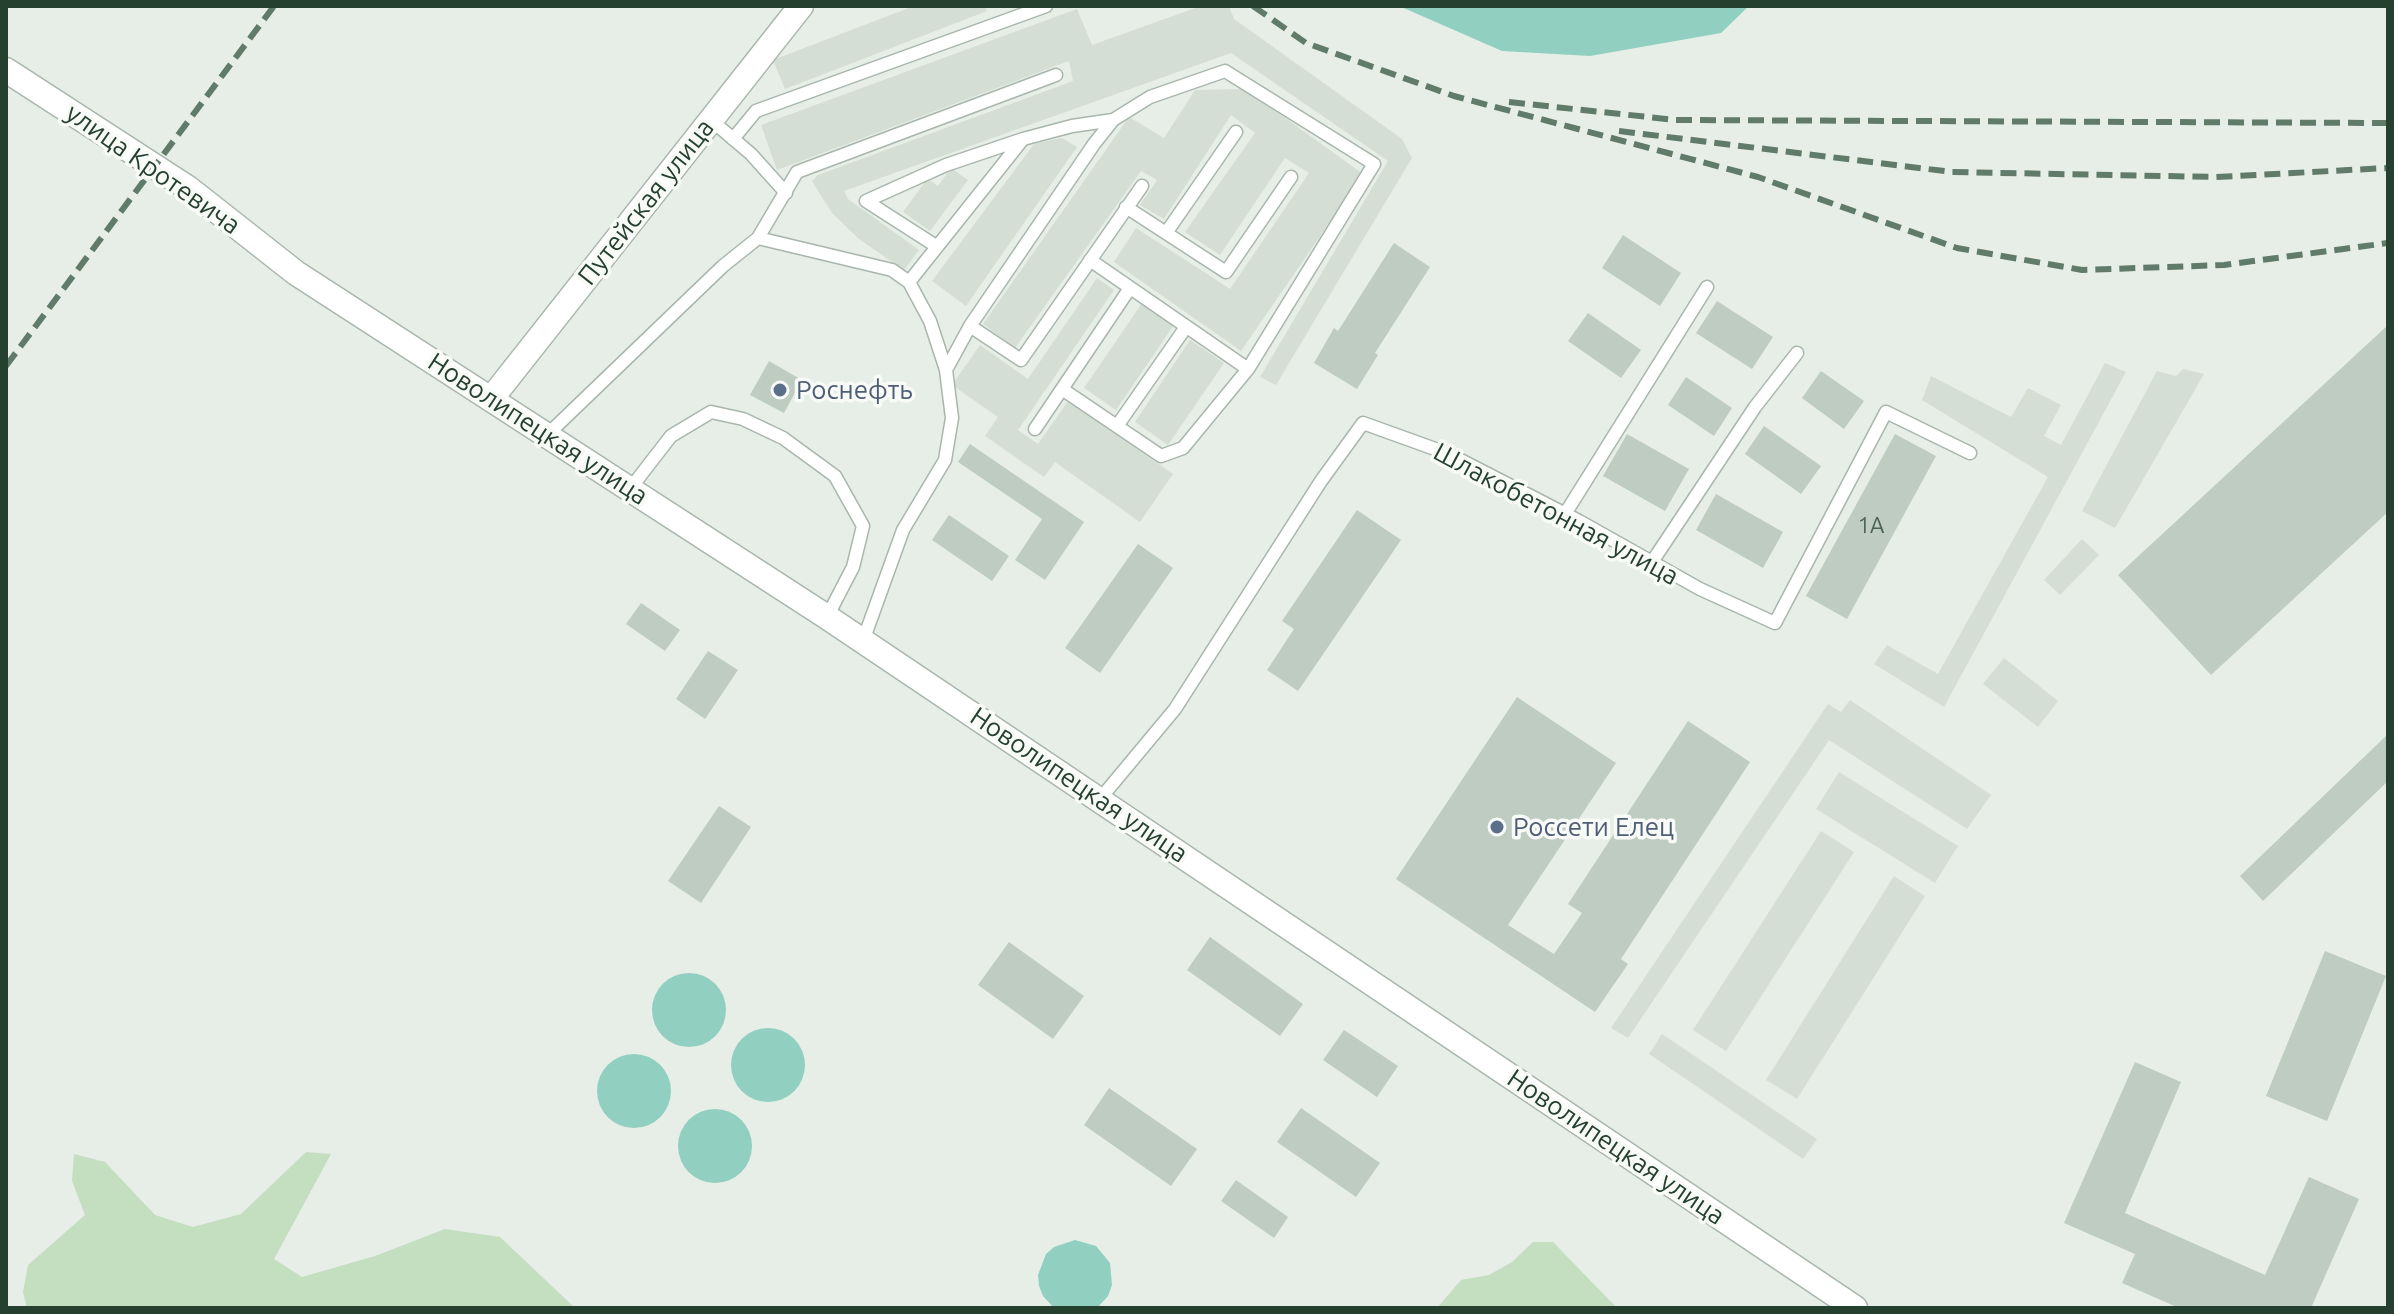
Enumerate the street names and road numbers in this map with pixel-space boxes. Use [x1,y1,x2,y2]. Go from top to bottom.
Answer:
street label: улица Кротевича [60,97,246,241]
street label: Путейская улица [571,113,721,291]
street label: Новолипецкая улица [422,346,654,512]
street label: Шлакобетонная улица [1428,436,1684,592]
street label: Новолипецкая улица [964,701,1194,869]
street label: Новолипецкая улица [1501,1063,1731,1231]

